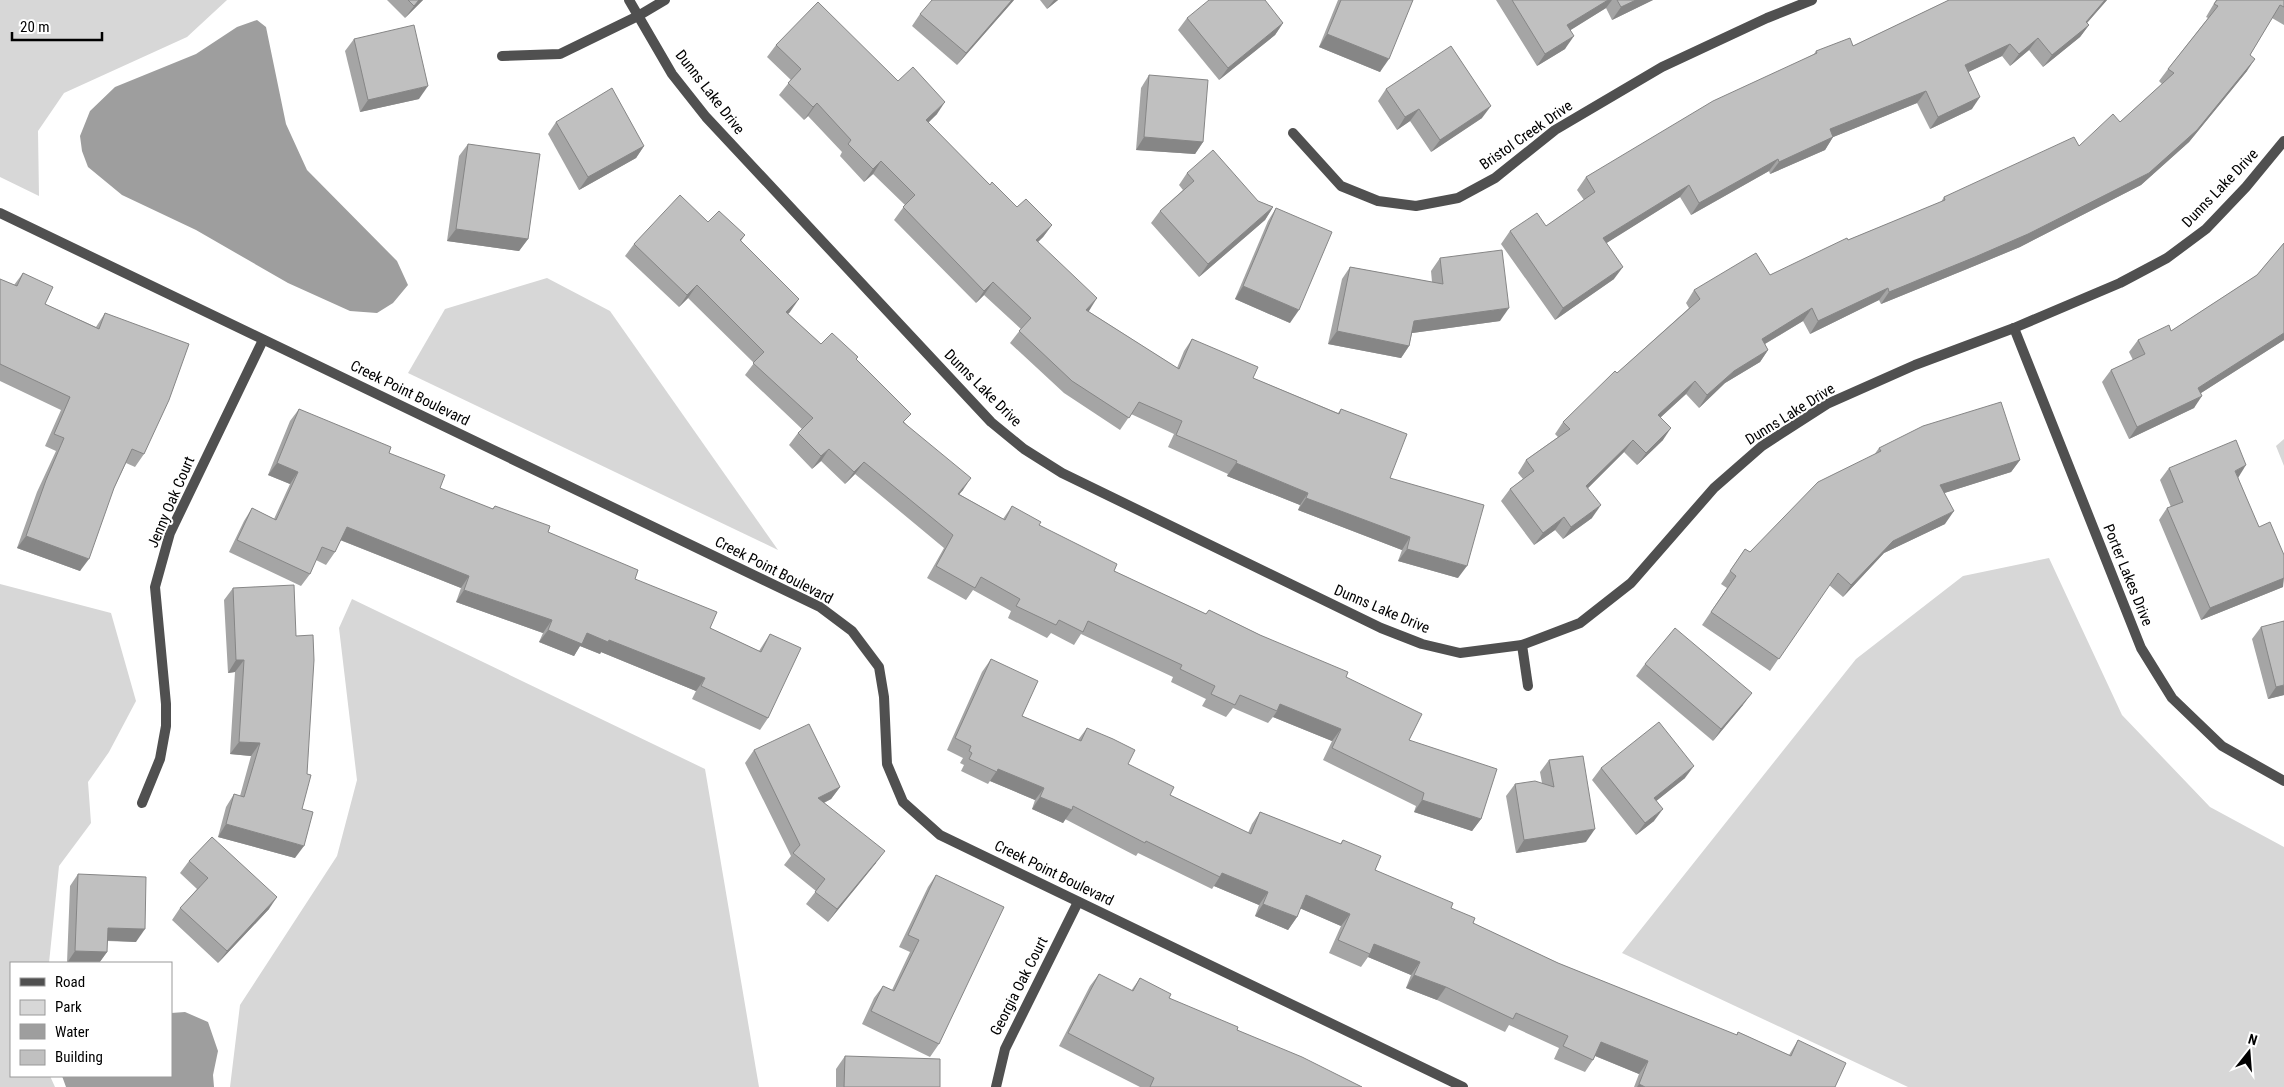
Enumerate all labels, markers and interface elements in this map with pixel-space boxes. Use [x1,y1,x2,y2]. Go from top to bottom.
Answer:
scale bar [12,10,102,42]
text: 20 m [20,18,50,36]
street label: Dunns Lake Drive [672,46,748,138]
street label: Bristol Creek Drive [1476,96,1576,174]
street label: Dunns Lake Drive [2178,145,2262,231]
street label: Dunns Lake Drive [941,346,1025,430]
street label: Creek Point Boulevard [348,356,472,430]
street label: Dunns Lake Drive [1742,379,1838,449]
street label: Jenny Oak Court [144,454,198,550]
street label: Porter Lakes Drive [2099,521,2157,629]
street label: Creek Point Boulevard [712,532,836,608]
street label: Dunns Lake Drive [1332,581,1432,637]
street label: Creek Point Boulevard [992,836,1116,910]
street label: Georgia Oak Court [986,934,1052,1038]
legend [10,962,172,1077]
text: Road [55,973,85,991]
text: Park [55,998,82,1016]
text: Water [55,1023,90,1041]
north arrow [2224,1027,2274,1077]
text: N [2246,1031,2259,1048]
text: Building [55,1048,103,1066]

